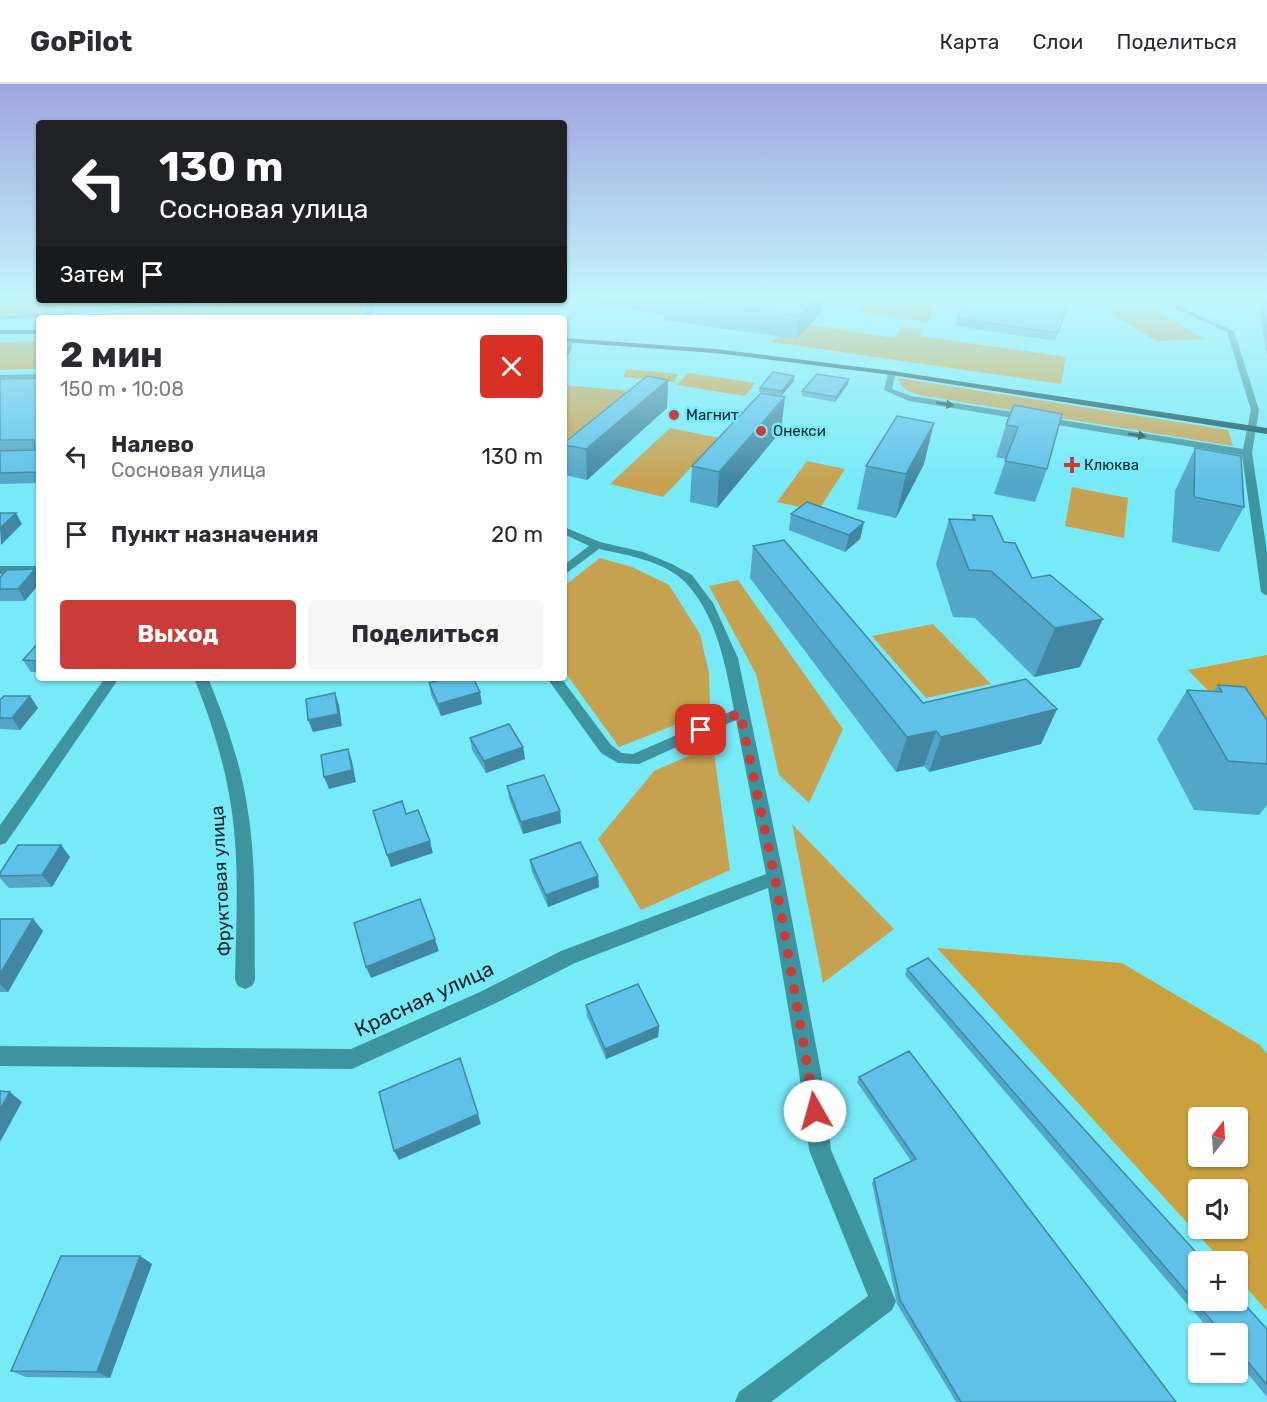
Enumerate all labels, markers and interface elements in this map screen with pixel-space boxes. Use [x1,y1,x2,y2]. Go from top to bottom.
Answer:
text: GoPilot [30,25,132,58]
text: Карта [939,29,999,54]
text: Слои [1032,29,1083,54]
text: Поделиться [1116,29,1237,54]
text: 130 m [159,142,284,192]
icon: left [60,144,138,222]
text: Сосновая улица [159,193,368,225]
icon: arrive [136,258,169,291]
text: Затем [60,261,124,288]
text: 2 мин [60,333,163,376]
button: close [480,335,543,398]
text: 150 m · 10:08 [60,377,184,401]
one-way arrow [935,399,954,408]
place label: Магнит [686,406,739,424]
marker: Магнит [667,408,681,422]
place label: Онекси [773,422,826,440]
marker: Онекси [754,424,768,438]
text: Налево [111,431,194,458]
one-way arrow [1128,431,1147,440]
icon: left [60,440,93,473]
text: 130 m [481,443,543,470]
place label: Клюква [1084,456,1139,474]
text: Сосновая улица [111,458,266,482]
marker: Клюква [1065,458,1079,472]
icon: arrive [60,518,93,551]
text: Пункт назначения [111,521,319,548]
text: 20 m [491,521,543,548]
button: Выход [60,600,296,669]
button: Поделиться [308,600,543,669]
pin [675,704,726,755]
icon: arrive [684,713,717,746]
street label: Фруктовая улица [206,805,236,957]
street label: Красная улица [350,955,497,1042]
position arrow [783,1079,847,1143]
north arrow [1188,1107,1248,1167]
map controls [1188,1107,1248,1383]
button: sound [1188,1179,1248,1239]
button: + [1188,1251,1248,1311]
button: − [1188,1323,1248,1383]

